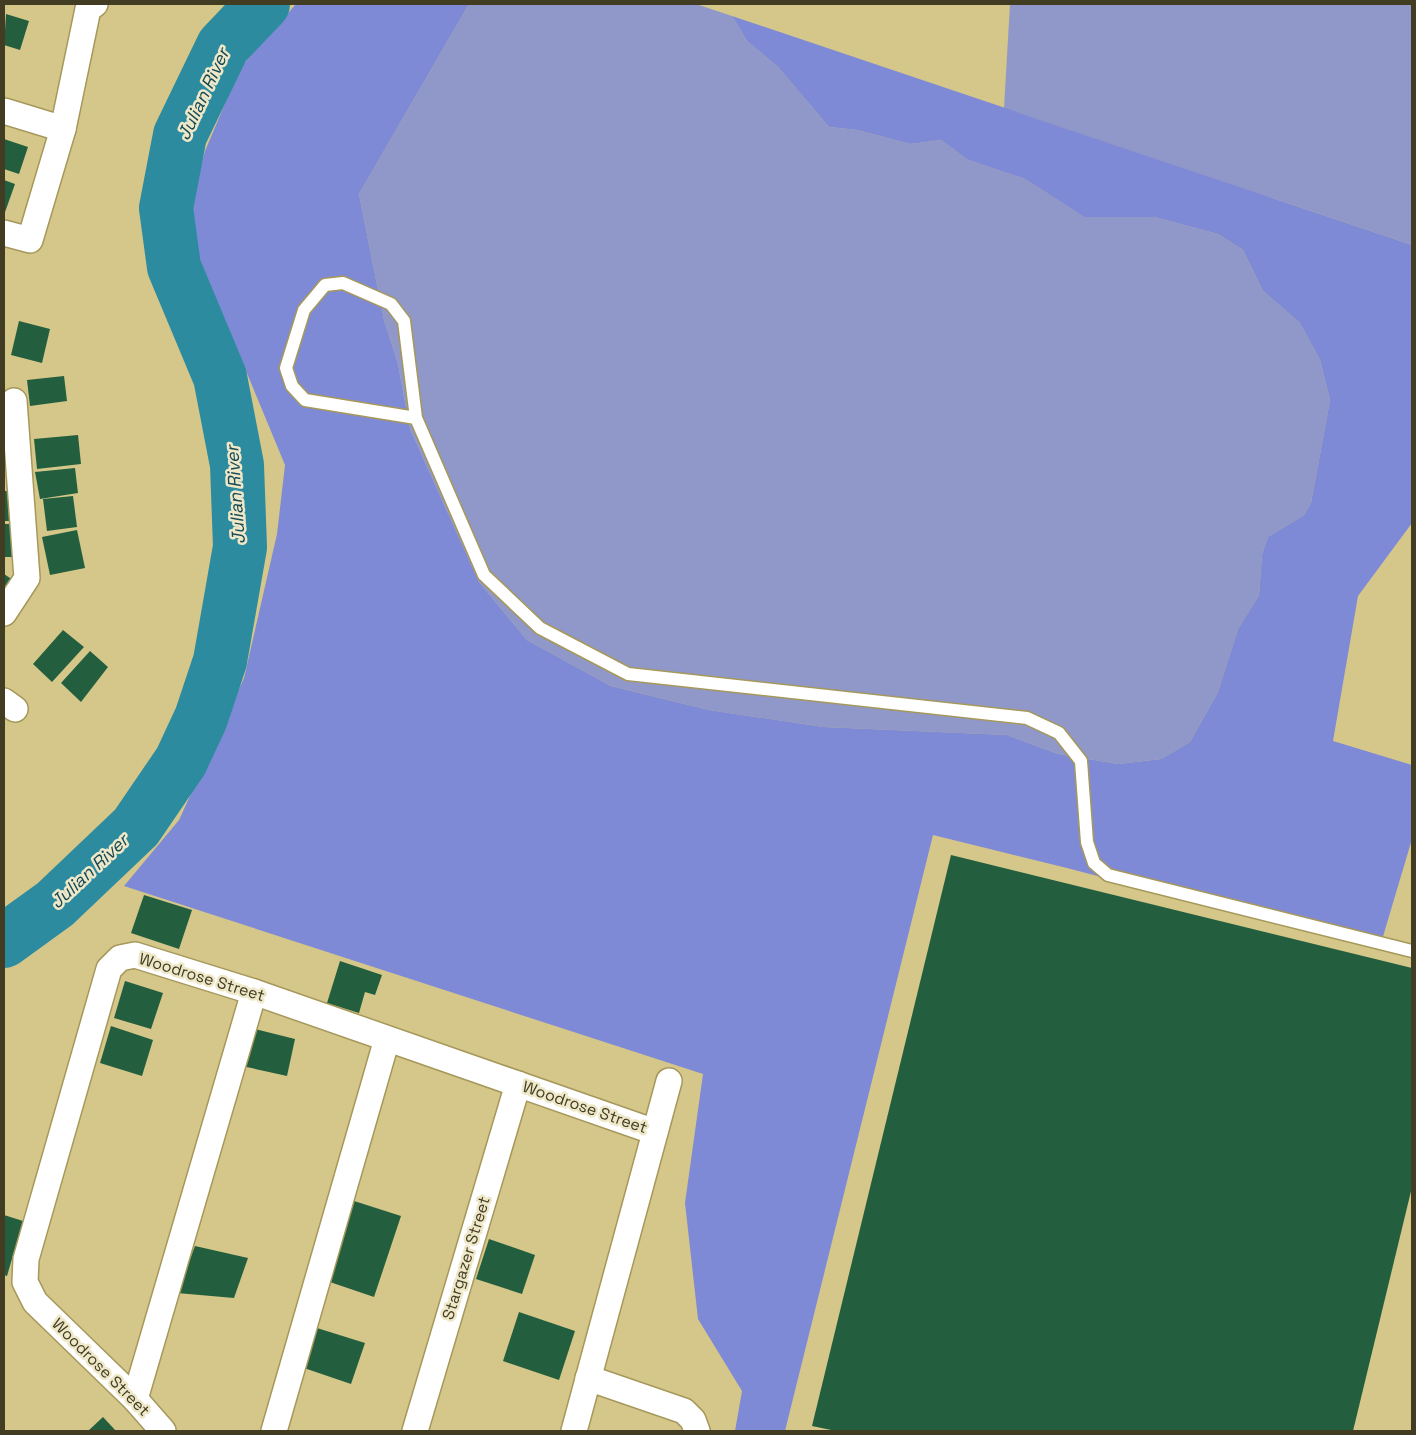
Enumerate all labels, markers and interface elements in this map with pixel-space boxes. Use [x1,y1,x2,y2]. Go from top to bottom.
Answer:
water label: Julian River [172,42,235,144]
water label: Julian River [220,443,250,545]
water label: Julian River [45,827,135,913]
street label: Woodrose Street [137,948,267,1006]
street label: Woodrose Street [520,1076,650,1138]
street label: Stargazer Street [437,1194,495,1322]
street label: Woodrose Street [47,1313,155,1421]

